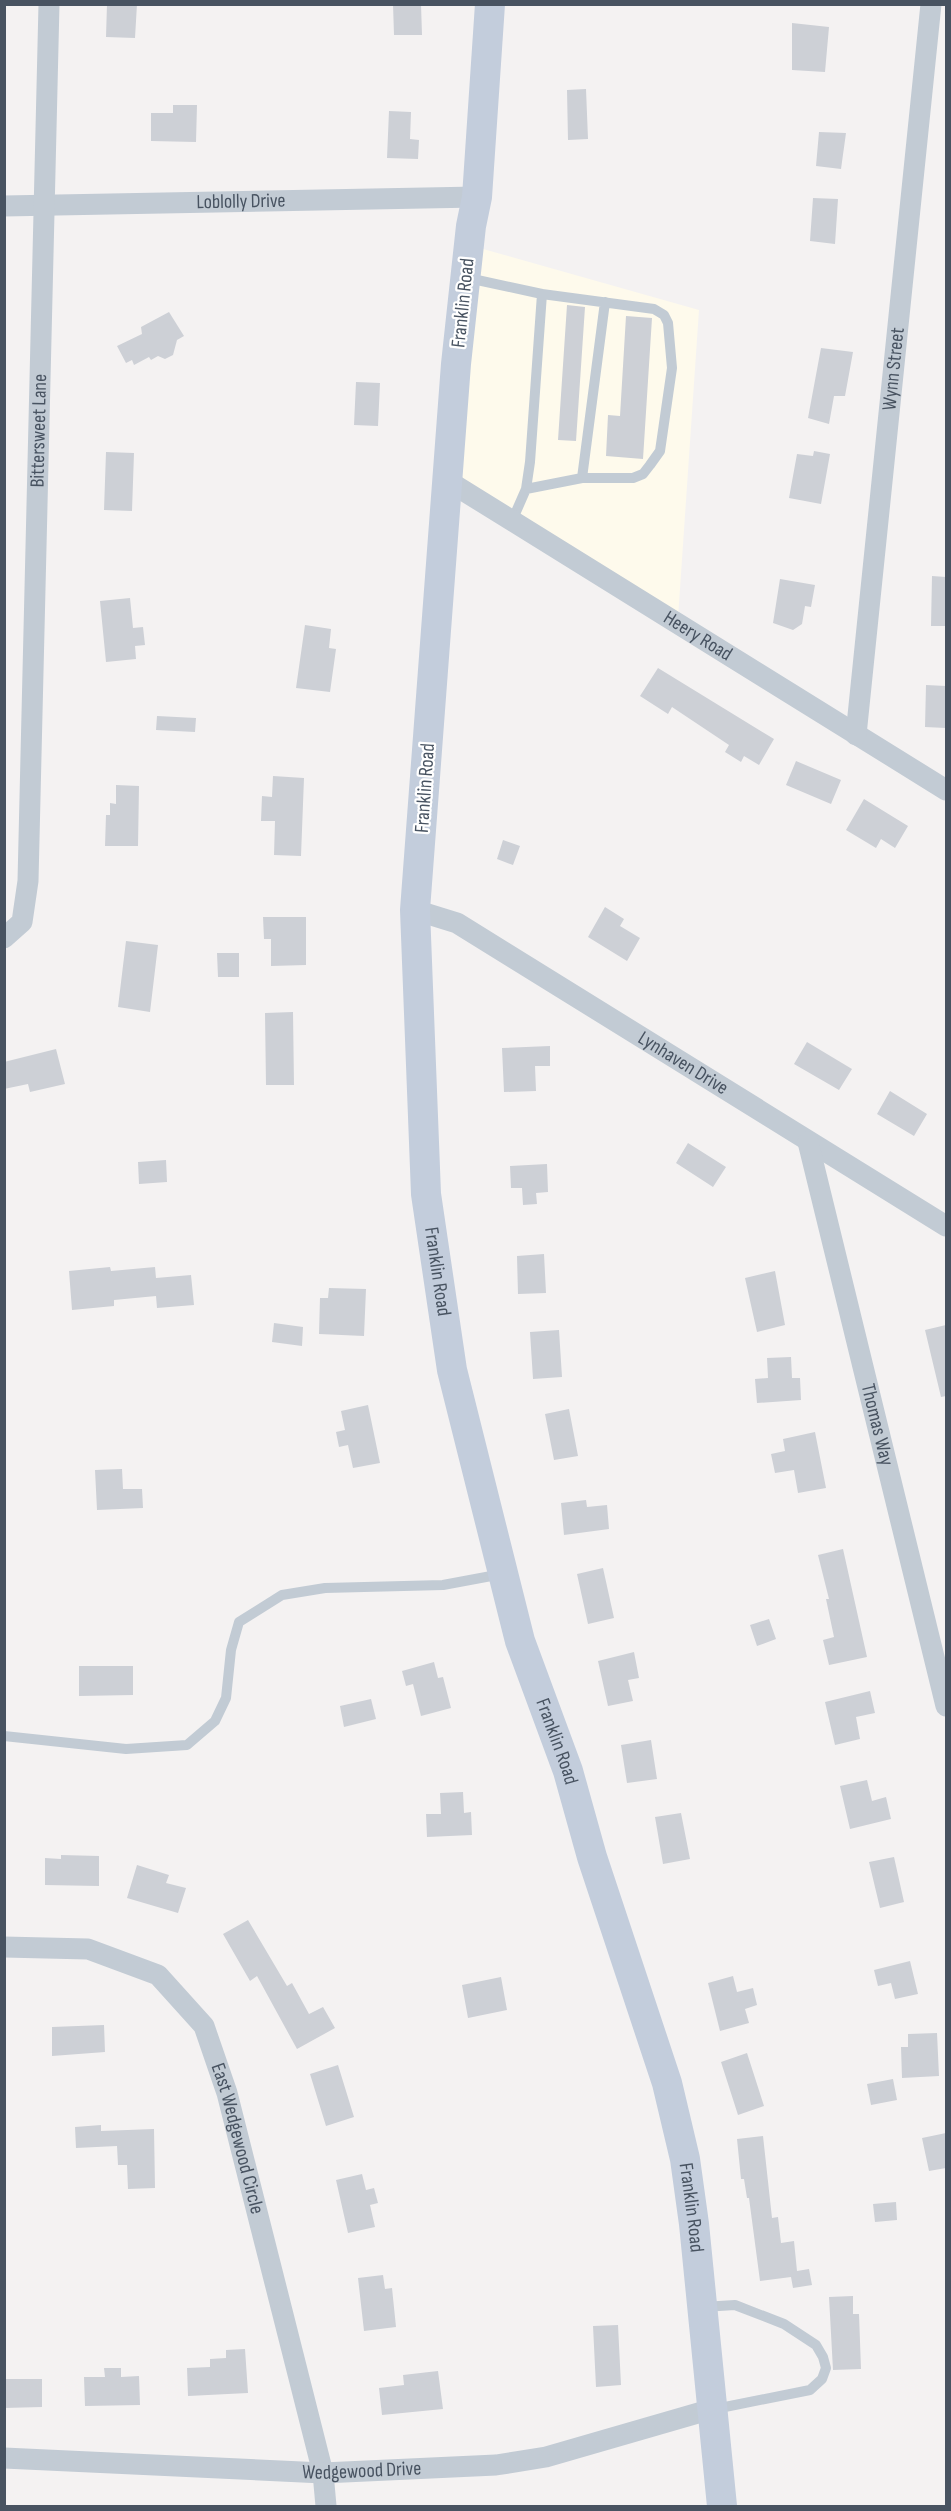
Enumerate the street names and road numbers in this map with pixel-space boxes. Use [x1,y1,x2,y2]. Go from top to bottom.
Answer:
street label: Loblolly Drive [196,189,286,214]
street label: Franklin Road [446,257,480,349]
street label: Wynn Street [877,326,910,412]
street label: Bittersweet Lane [25,374,52,488]
street label: Heery Road [659,606,737,666]
street label: Franklin Road [410,742,440,834]
street label: Lynhaven Drive [634,1026,733,1100]
street label: Franklin Road [419,1225,456,1318]
street label: Thomas Way [856,1381,899,1468]
street label: Franklin Road [530,1695,583,1787]
street label: East Wedgewood Circle [206,2060,269,2216]
street label: Franklin Road [674,2161,709,2253]
street label: Wedgewood Drive [301,2456,422,2485]

